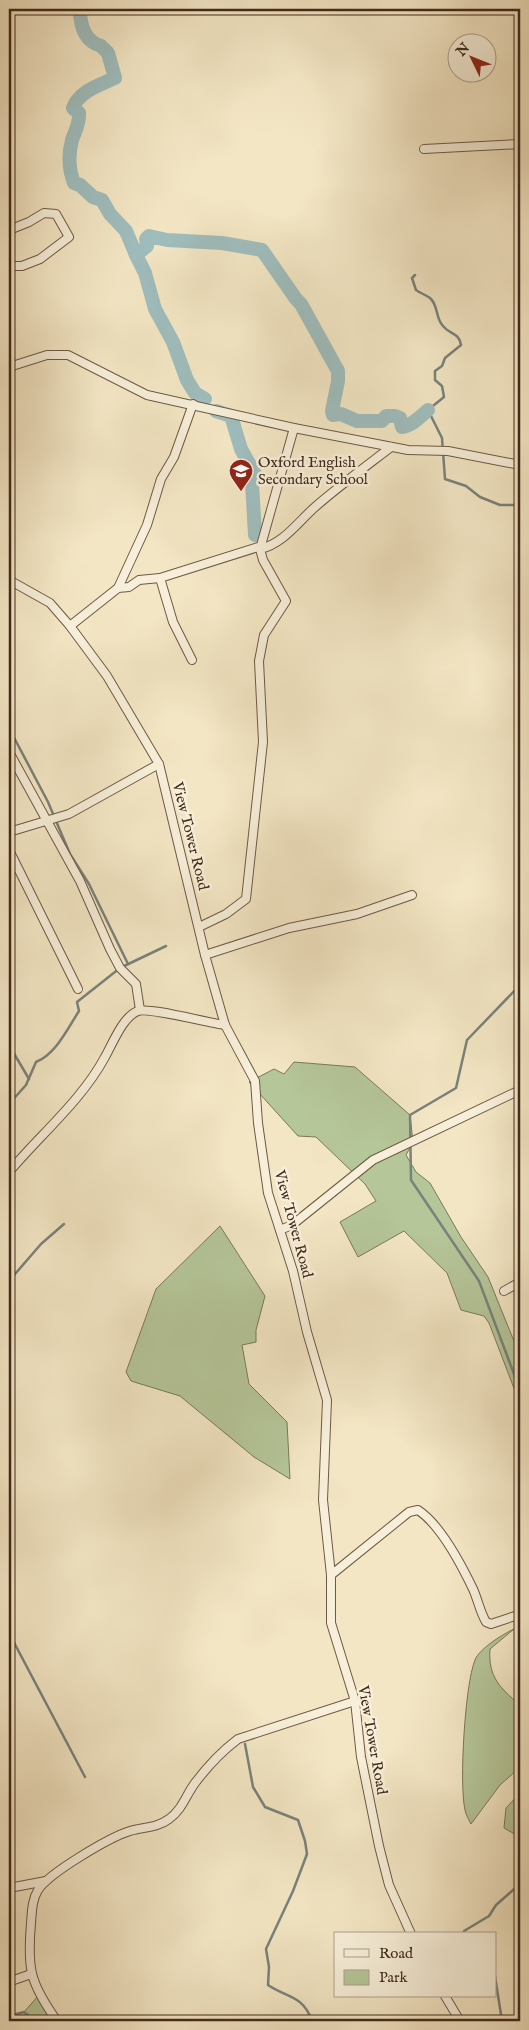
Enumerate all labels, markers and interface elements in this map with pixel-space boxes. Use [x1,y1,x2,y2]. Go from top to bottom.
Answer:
north arrow [446,32,496,82]
text: N [452,39,474,61]
place label: Oxford English Secondary School [258,453,369,489]
school or university icon: Oxford English Secondary School [228,458,254,492]
street label: View Tower Road [168,779,213,893]
street label: View Tower Road [270,1167,317,1281]
street label: View Tower Road [353,1683,392,1797]
legend [334,1932,496,1998]
text: Road [379,1944,414,1963]
text: Park [379,1968,409,1987]

